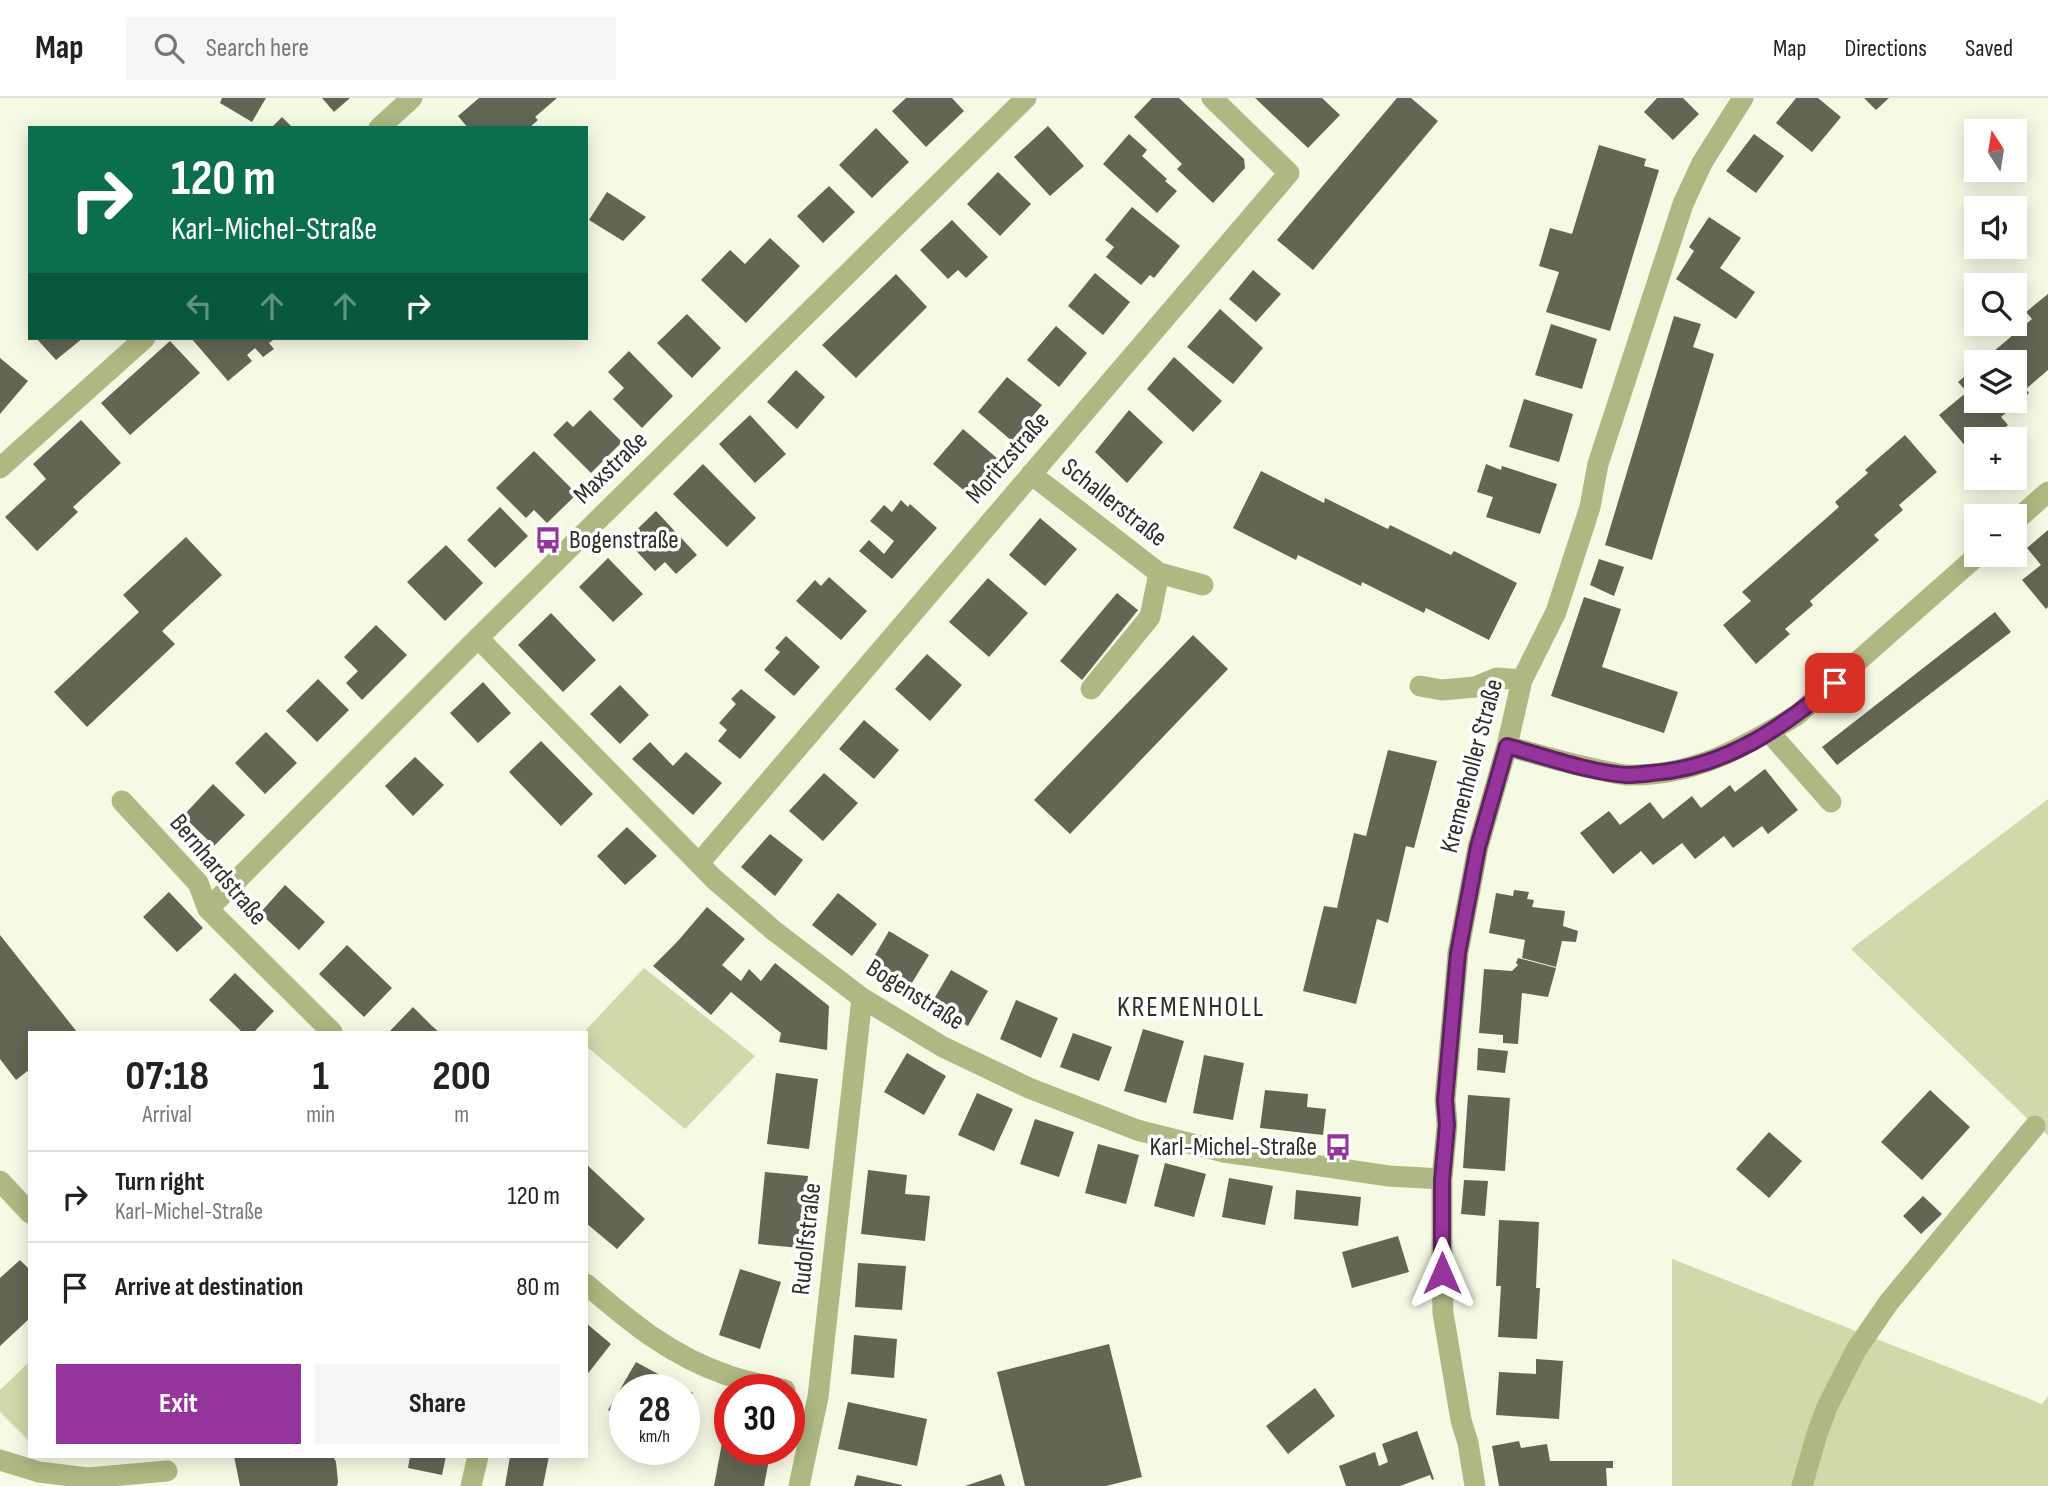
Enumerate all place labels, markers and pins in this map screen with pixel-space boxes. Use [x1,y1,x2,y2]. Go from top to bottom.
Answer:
bus stop icon: Bogenstraße [533,525,563,555]
place label: Bogenstraße [569,525,679,556]
pin [1805,653,1865,713]
place label: Karl-Michel-Straße [1150,1132,1317,1163]
bus stop icon: Karl-Michel-Straße [1323,1132,1353,1162]

